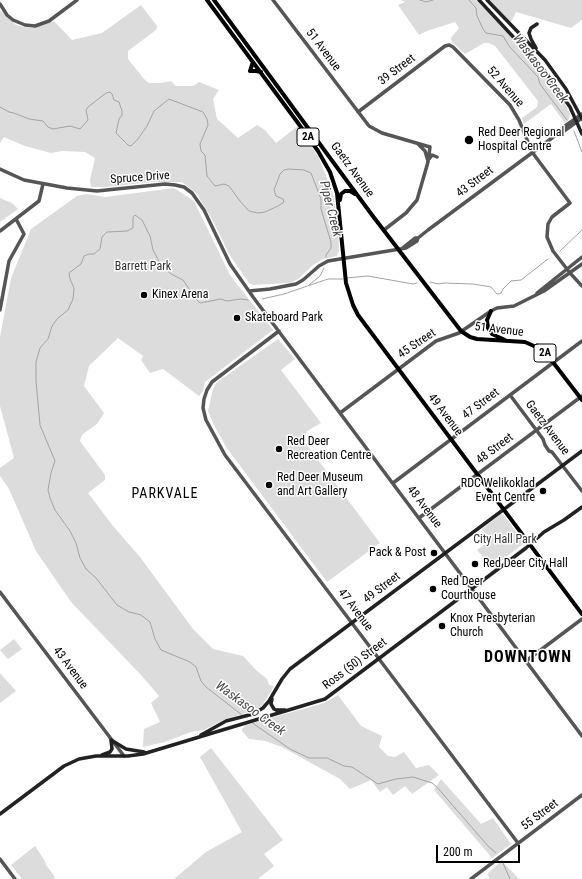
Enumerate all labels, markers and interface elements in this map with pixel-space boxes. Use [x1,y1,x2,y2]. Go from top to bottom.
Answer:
street label: 51 Avenue [302,26,344,74]
water label: Waskasoo Creek [509,31,571,107]
street label: 39 Street [376,51,418,89]
street label: 52 Avenue [483,64,527,110]
place label: Red Deer Regional Hospital Centre [478,126,564,154]
road number: 2A [297,128,319,146]
marker: Red Deer Regional Hospital Centre [463,134,475,146]
street label: Gaetz Avenue [327,140,377,200]
street label: 43 Street [454,163,496,201]
street label: Spruce Drive [110,169,170,187]
water label: Piper Creek [316,179,344,239]
park label: Barrett Park [115,260,171,274]
place label: Kinex Arena [152,288,208,302]
marker: Kinex Arena [139,290,149,300]
place label: Skateboard Park [245,311,323,325]
marker: Skateboard Park [232,313,242,323]
street label: 51 Avenue [474,320,524,340]
street label: 45 Street [395,326,439,362]
road number: 2A [534,344,556,362]
street label: 47 Street [460,385,502,423]
street label: 49 Avenue [424,391,466,439]
street label: Gaetz Avenue [522,398,572,458]
street label: 48 Street [474,430,516,468]
place label: Red Deer Recreation Centre [287,435,371,463]
marker: Red Deer Recreation Centre [274,444,284,454]
place label: Red Deer Museum and Art Gallery [277,471,363,499]
place label: RDC Welikoklad Event Centre [461,477,535,505]
marker: Red Deer Museum and Art Gallery [264,480,274,490]
street label: 48 Avenue [403,483,445,531]
district label: PARKVALE [132,486,198,502]
marker: RDC Welikoklad Event Centre [538,486,548,496]
park label: City Hall Park [473,533,537,547]
place label: Pack & Post [369,546,426,560]
marker: Pack & Post [429,548,439,558]
place label: Red Deer City Hall [483,557,568,571]
marker: Red Deer City Hall [470,559,480,569]
street label: 49 Street [361,569,403,607]
place label: Red Deer Courthouse [441,575,496,603]
marker: Red Deer Courthouse [428,584,438,594]
street label: 47 Avenue [334,586,376,634]
place label: Knox Presbyterian Church [450,612,535,640]
marker: Knox Presbyterian Church [437,621,447,631]
street label: Ross (50) Street [320,635,390,693]
street label: 43 Avenue [49,644,91,692]
district label: DOWNTOWN [484,648,572,668]
water label: Waskasoo Creek [212,678,288,740]
street label: 55 Street [519,796,561,834]
scale bar [438,837,522,863]
text: 200 m [443,845,473,859]

